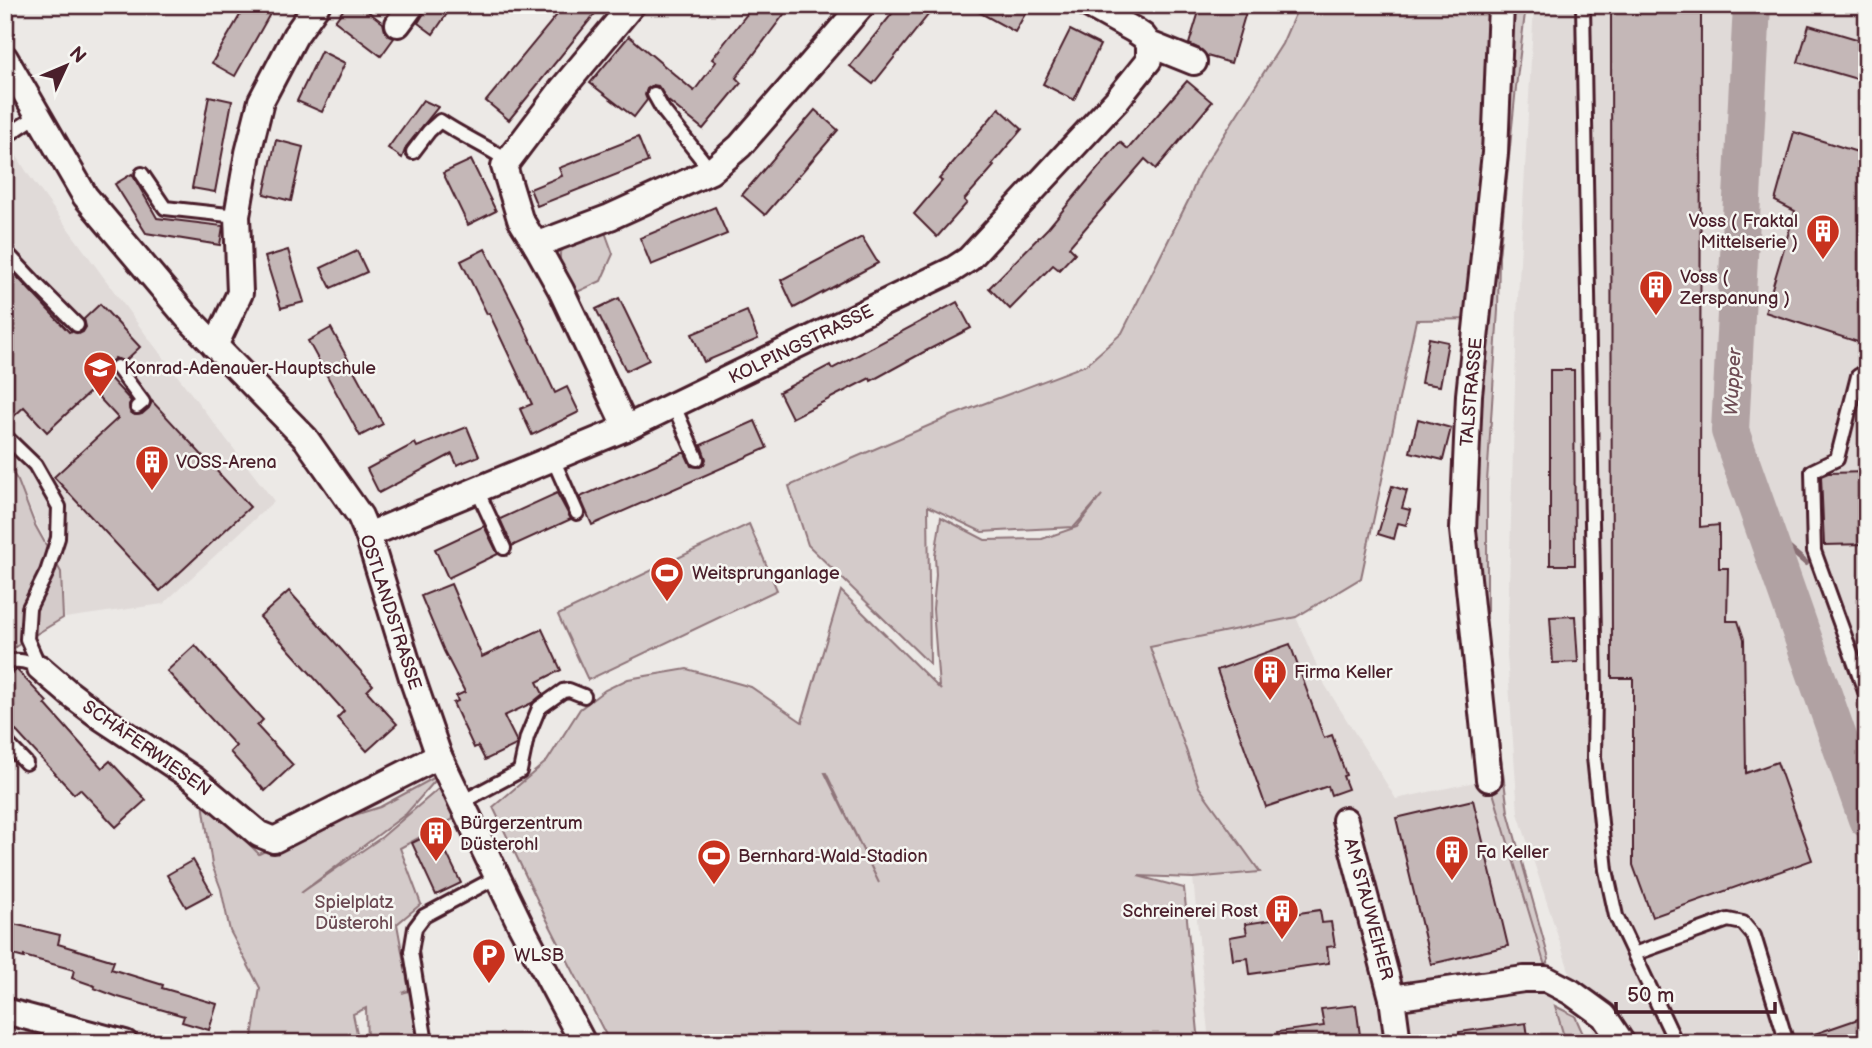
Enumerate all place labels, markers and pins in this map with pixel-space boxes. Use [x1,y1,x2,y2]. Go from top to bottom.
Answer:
place label: Voss ( Fraktal Mittelserie ) [1688,211,1798,253]
building icon: Voss ( Fraktal Mittelserie ) [1804,212,1842,261]
place label: Voss ( Zerspanung ) [1679,267,1790,309]
building icon: Voss ( Zerspanung ) [1637,268,1675,317]
school or university icon: Konrad-Adenauer-Hauptschule [81,349,119,398]
place label: Konrad-Adenauer-Hauptschule [124,358,376,379]
building icon: VOSS-Arena [133,443,171,492]
place label: VOSS-Arena [176,452,277,473]
sports icon: Weitsprunganlage [648,554,686,603]
place label: Weitsprunganlage [692,563,840,584]
building icon: Firma Keller [1251,653,1289,702]
place label: Firma Keller [1294,662,1393,683]
place label: Bürgerzentrum Düsterohl [460,813,583,855]
building icon: Bürgerzentrum Düsterohl [417,814,455,863]
building icon: Fa Keller [1433,833,1471,882]
sports icon: Bernhard-Wald-Stadion [695,837,733,886]
place label: Fa Keller [1476,842,1549,863]
place label: Bernhard-Wald-Stadion [738,846,928,867]
building icon: Schreinerei Rost [1263,892,1301,941]
place label: Schreinerei Rost [1122,901,1258,922]
parking icon: WLSB [470,936,508,985]
place label: WLSB [514,945,564,966]

